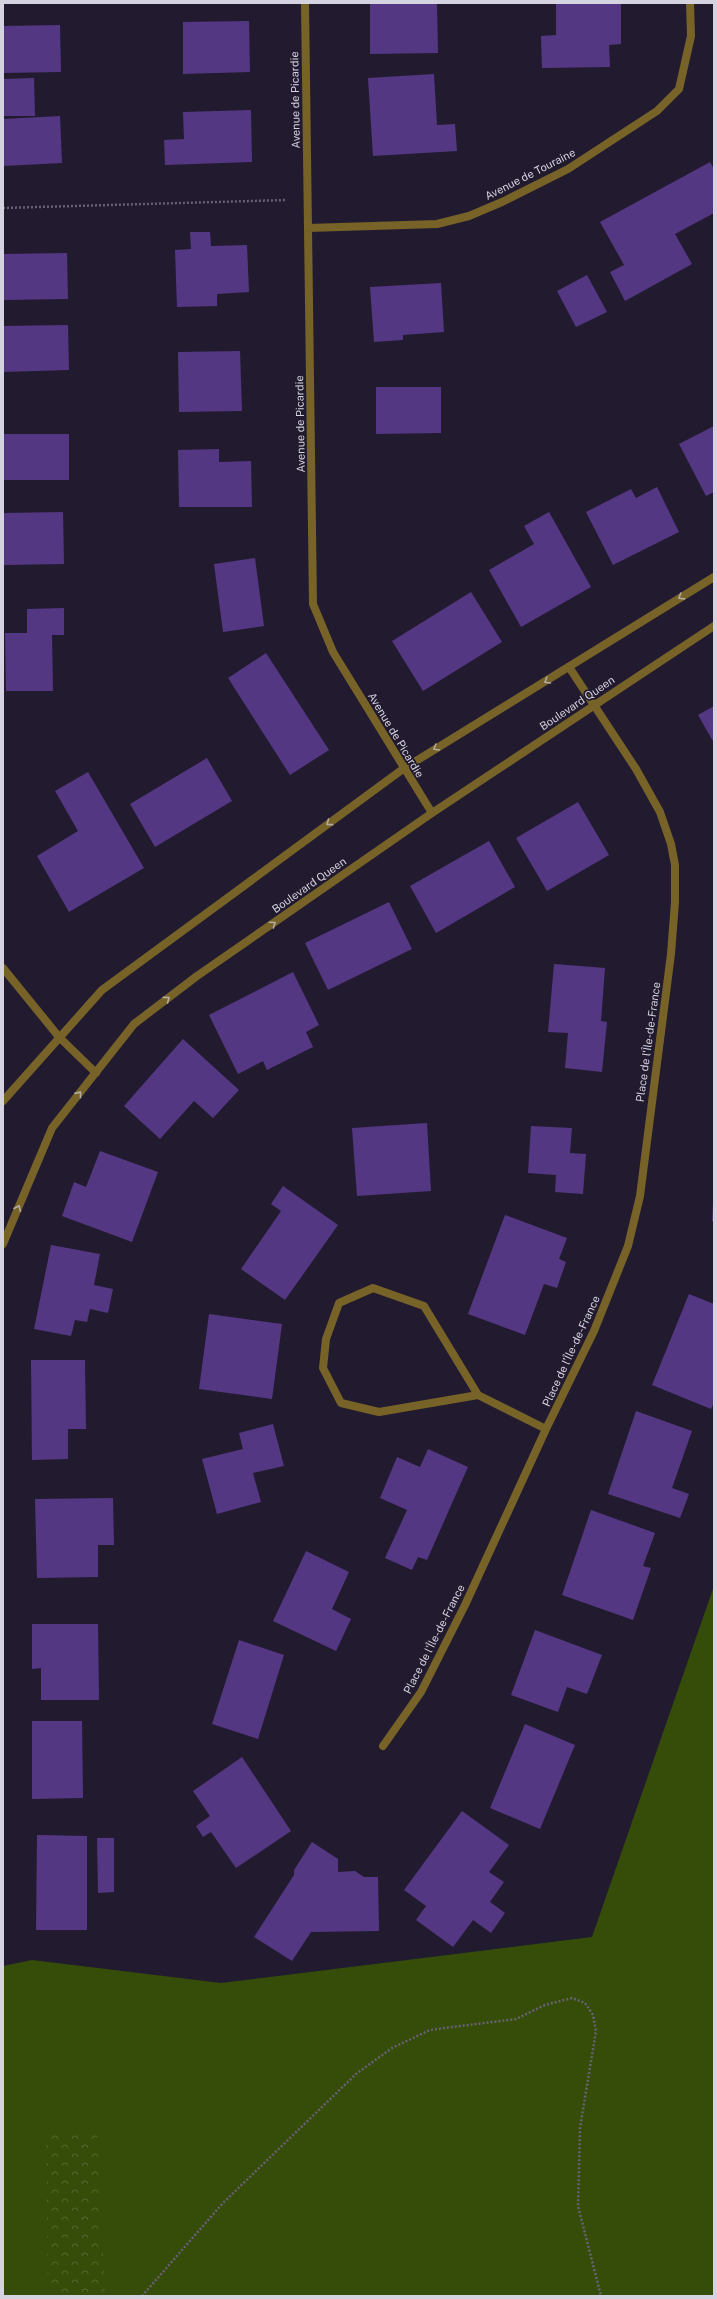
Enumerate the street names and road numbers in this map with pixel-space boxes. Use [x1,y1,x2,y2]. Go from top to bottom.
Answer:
street label: Avenue de Picardie [288,51,302,149]
street label: Avenue de Touraine [483,146,577,202]
street label: Avenue de Picardie [293,375,307,473]
street label: Boulevard Queen [537,674,617,732]
street label: Avenue de Picardie [366,690,426,780]
street label: Boulevard Queen [270,855,348,915]
street label: Place de l'Île-de-France [634,981,662,1103]
street label: Place de l'Île-de-France [540,1294,602,1408]
street label: Place de l'Île-de-France [401,1582,467,1696]

